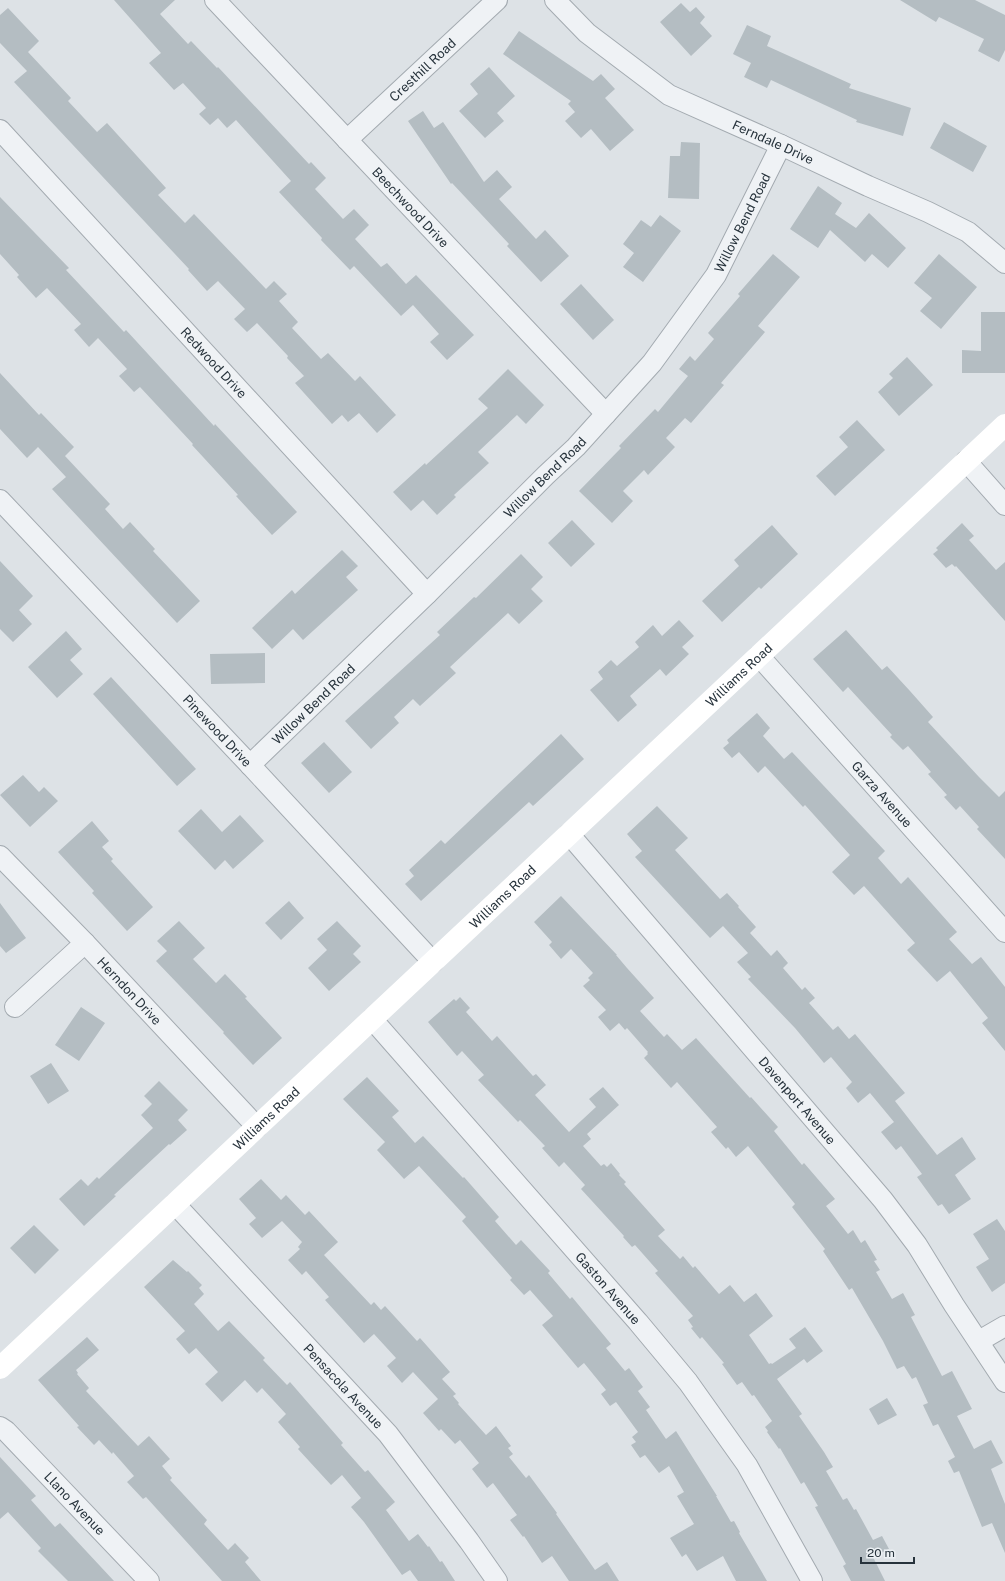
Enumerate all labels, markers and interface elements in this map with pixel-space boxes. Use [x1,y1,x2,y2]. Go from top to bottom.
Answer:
street label: Cresthill Road [386,36,459,105]
street label: Ferndale Drive [730,117,816,167]
street label: Beechwood Drive [369,164,452,251]
street label: Willow Bend Road [712,171,774,275]
street label: Redwood Drive [177,324,250,401]
street label: Willow Bend Road [501,434,589,521]
street label: Williams Road [703,640,775,710]
street label: Willow Bend Road [269,661,358,747]
street label: Pinewood Drive [180,692,255,770]
street label: Garza Avenue [848,758,915,831]
street label: Williams Road [466,862,539,932]
street label: Herndon Drive [94,954,164,1028]
street label: Davenport Avenue [756,1054,839,1147]
street label: Williams Road [230,1084,303,1153]
street label: Gaston Avenue [572,1249,643,1327]
street label: Pensacola Avenue [300,1341,386,1432]
street label: Llano Avenue [41,1469,108,1538]
scale bar [861,1539,914,1565]
text: 20 m [867,1546,895,1560]

